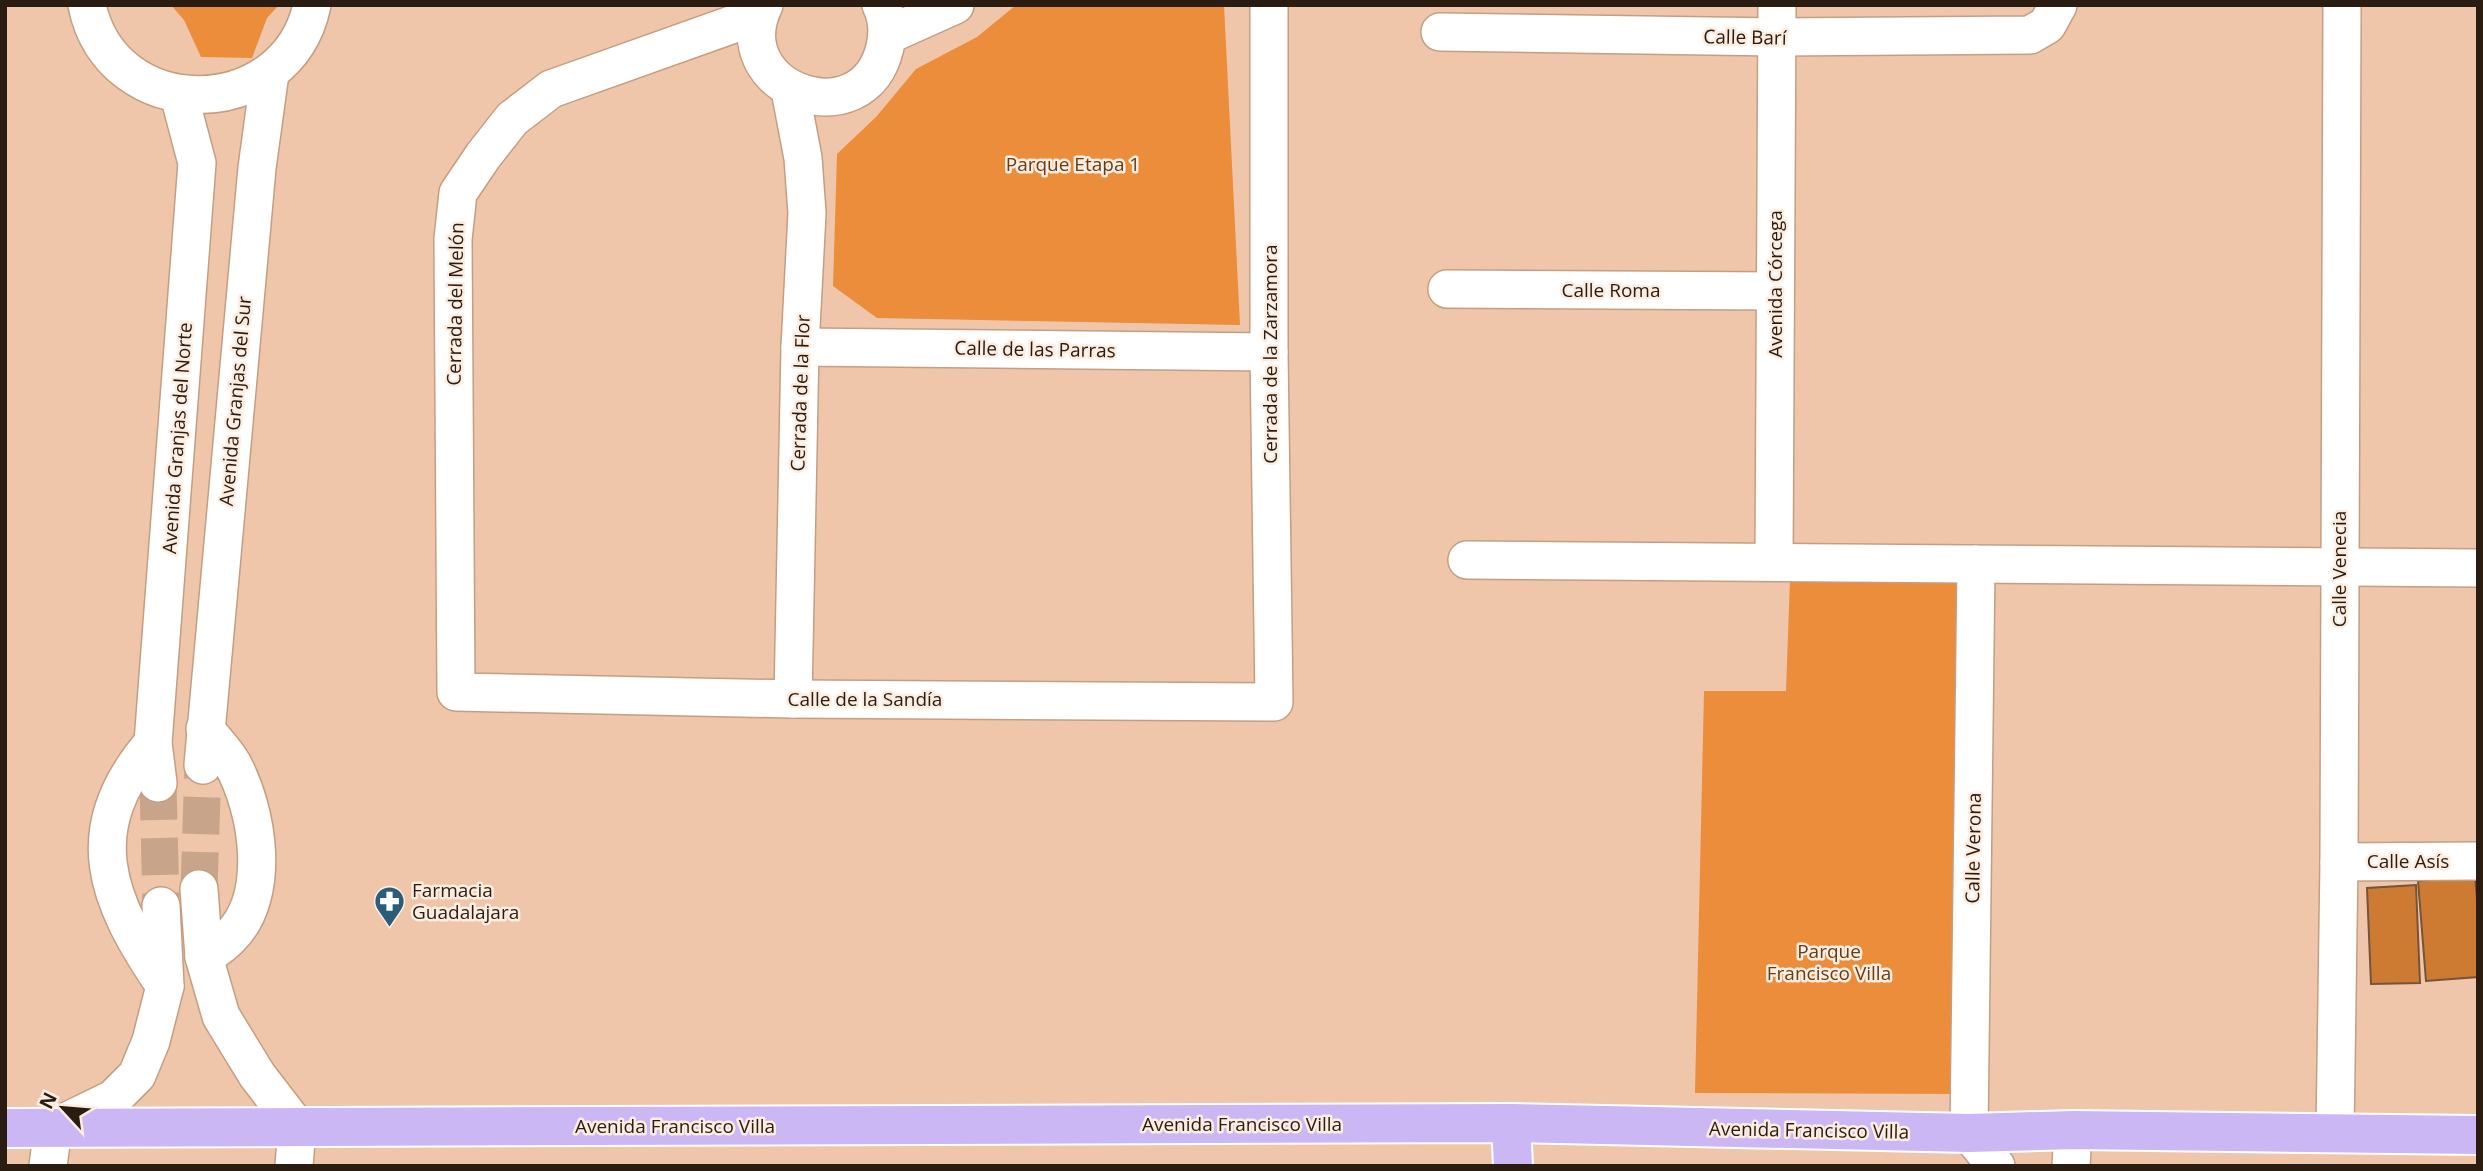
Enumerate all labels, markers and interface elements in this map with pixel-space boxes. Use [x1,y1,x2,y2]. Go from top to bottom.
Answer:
street label: Calle Barí [1703,23,1788,51]
park label: Parque Etapa 1 [1006,151,1140,177]
street label: Avenida Córcega [1762,210,1788,358]
street label: Cerrada del Melón [441,222,469,386]
street label: Cerrada de la Zarzamora [1257,244,1283,464]
street label: Calle Roma [1561,277,1661,303]
street label: Avenida Granjas del Sur [213,295,257,507]
street label: Cerrada de la Flor [784,314,816,472]
street label: Avenida Granjas del Norte [156,321,198,555]
street label: Calle de las Parras [954,335,1116,363]
street label: Calle Venecia [2326,511,2352,627]
street label: Calle de la Sandía [788,686,942,712]
street label: Calle Verona [1959,792,1987,904]
street label: Calle Asís [2367,848,2449,874]
place label: Farmacia Guadalajara [412,877,519,925]
pharmacy icon: Farmacia Guadalajara [372,884,406,928]
park label: Parque Francisco Villa [1767,938,1891,986]
north arrow [28,1073,98,1143]
text: N [33,1088,63,1113]
street label: Avenida Francisco Villa [1142,1111,1342,1137]
street label: Avenida Francisco Villa [575,1113,775,1139]
street label: Avenida Francisco Villa [1709,1115,1909,1145]

